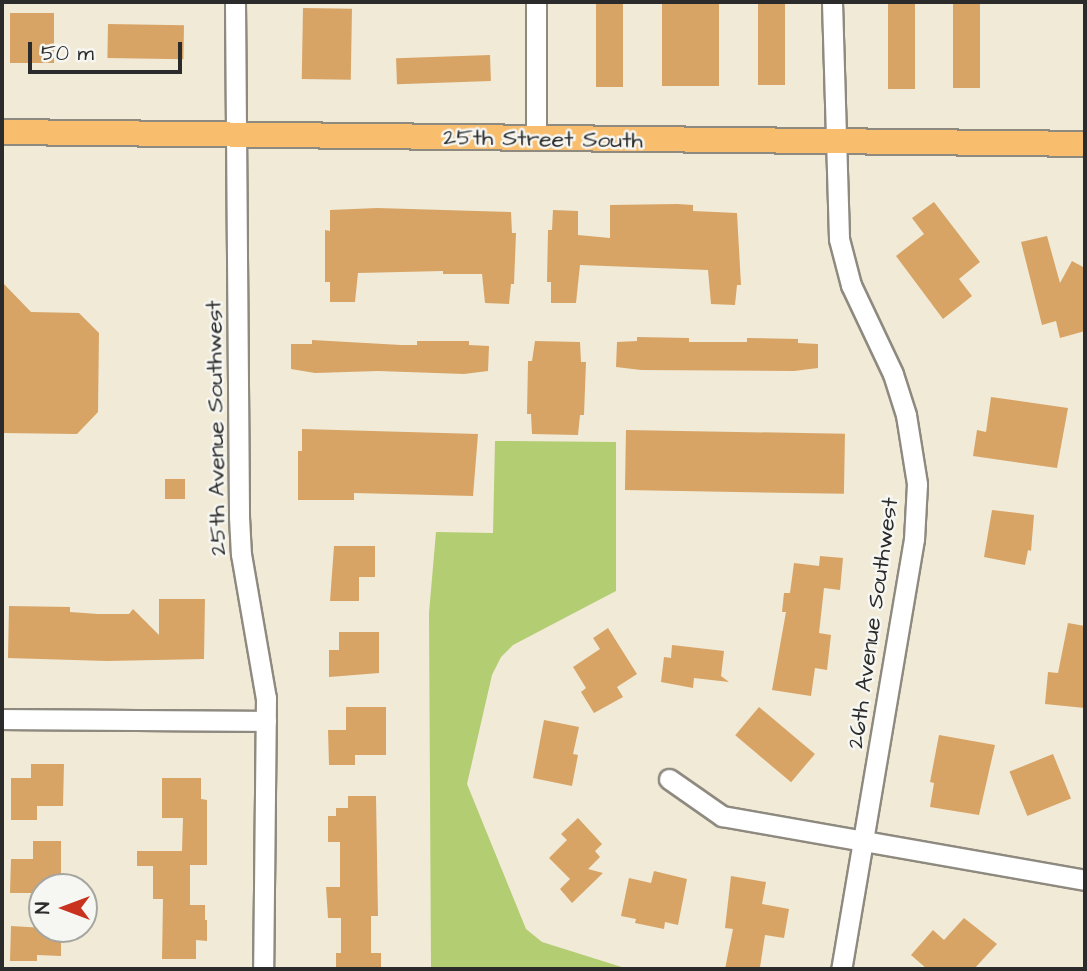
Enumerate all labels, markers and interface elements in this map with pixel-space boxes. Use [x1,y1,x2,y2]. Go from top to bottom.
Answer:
scale bar [32,28,186,72]
text: 50 m [41,39,94,68]
street label: 25th Street South [443,123,643,155]
street label: 25th Avenue Southwest [200,300,232,556]
street label: 26th Avenue Southwest [842,496,904,750]
north arrow [28,873,98,943]
text: N [30,902,57,914]

